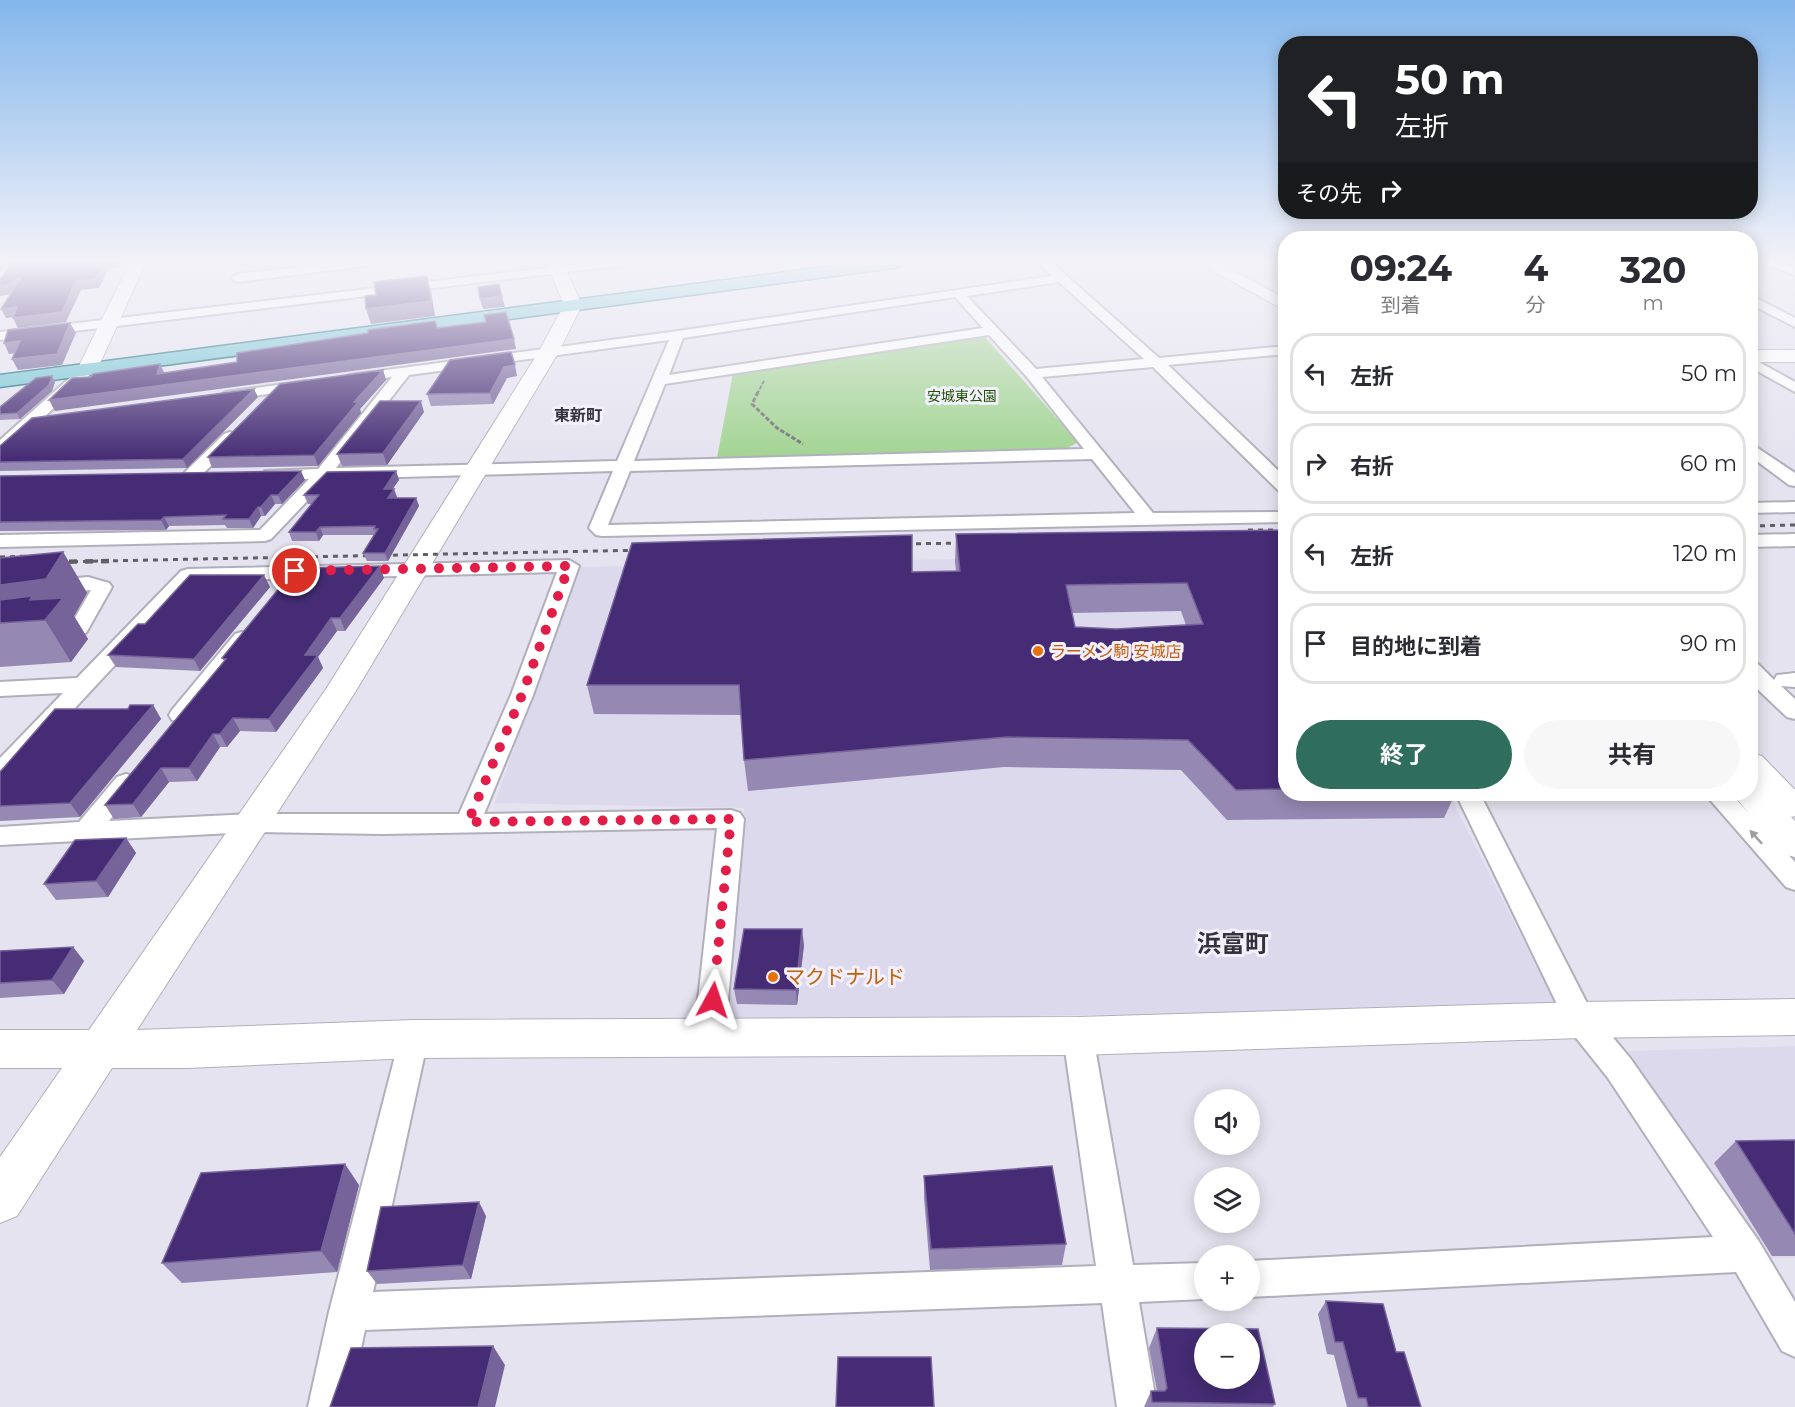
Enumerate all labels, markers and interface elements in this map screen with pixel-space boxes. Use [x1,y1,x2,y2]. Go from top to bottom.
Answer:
text: 50 m [1395,53,1504,105]
icon: left [1296,60,1374,138]
text: 左折 [1395,110,1449,143]
icon: right [1374,174,1407,207]
text: その先 [1296,180,1362,207]
text: 09:24 [1349,246,1452,290]
text: 4 [1523,246,1548,290]
text: 320 [1620,248,1687,292]
text: m [1643,291,1664,315]
text: 到着 [1381,293,1421,317]
text: 分 [1526,293,1546,317]
icon: left [1299,357,1332,390]
text: 50 m [1681,360,1737,387]
text: 左折 [1350,363,1394,390]
park label: 安城東公園 [927,387,997,405]
district label: 東新町 [554,406,602,425]
icon: right [1299,447,1332,480]
text: 60 m [1680,450,1737,477]
text: 右折 [1350,453,1394,480]
icon: left [1299,537,1332,570]
text: 120 m [1673,540,1737,567]
text: 左折 [1350,543,1394,570]
pin [269,545,320,596]
icon: arrive [278,554,311,587]
icon: arrive [1299,627,1332,660]
text: 90 m [1680,630,1737,657]
text: 目的地に到着 [1350,633,1482,660]
place label: ラーメン駒 安城店 [1050,642,1182,661]
marker: ラーメン駒 安城店 [1031,644,1045,658]
button: 終了 [1296,720,1512,789]
button: 共有 [1524,720,1740,789]
one-way arrow [1750,830,1763,845]
district label: 浜富町 [1197,929,1269,958]
place label: マクドナルド [785,965,905,989]
position arrow [681,968,745,1032]
marker: マクドナルド [766,970,780,984]
map controls [1194,1089,1260,1389]
button: sound [1194,1089,1260,1155]
button: layers [1194,1167,1260,1233]
button: + [1194,1245,1260,1311]
button: − [1194,1323,1260,1389]

